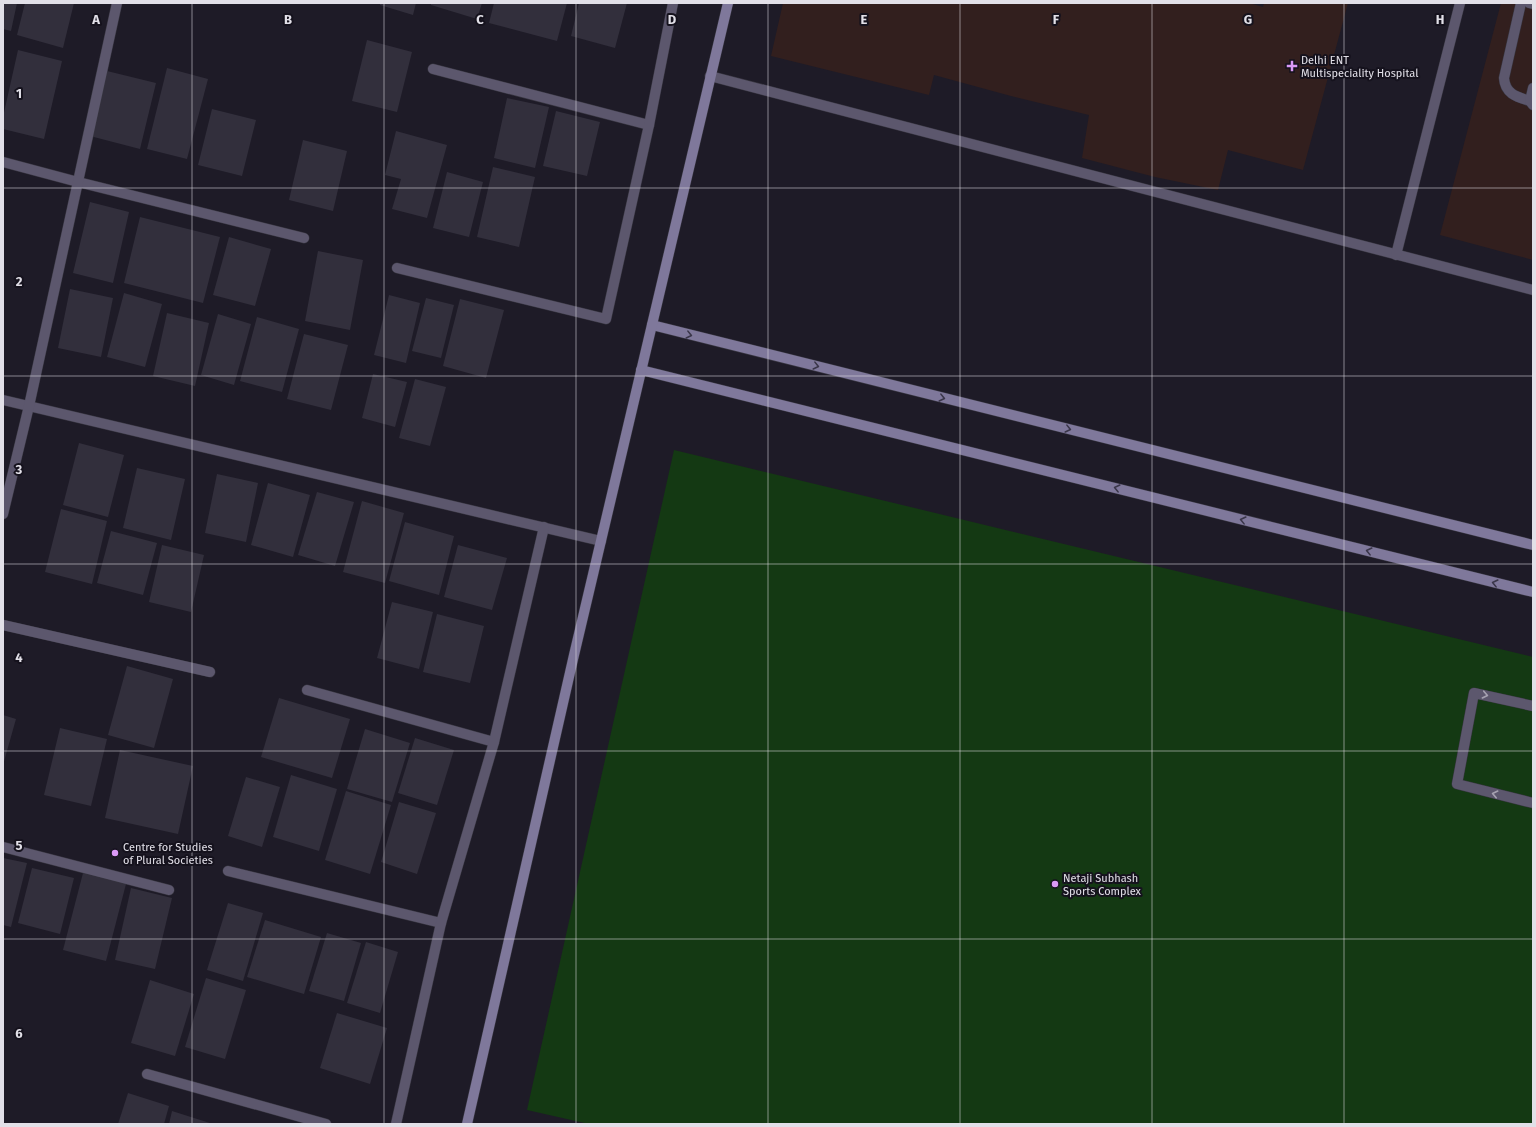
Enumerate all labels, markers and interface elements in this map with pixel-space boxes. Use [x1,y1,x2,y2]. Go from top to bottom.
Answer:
text: A [91,12,100,27]
text: B [284,12,292,27]
text: C [476,12,484,27]
text: D [668,12,677,27]
text: E [861,12,868,27]
text: F [1053,12,1060,27]
text: G [1244,12,1252,27]
text: H [1436,12,1444,27]
place label: Delhi ENT Multispeciality Hospital [1301,54,1418,80]
marker: Delhi ENT Multispeciality Hospital [1286,60,1298,72]
text: 1 [16,86,22,101]
text: 2 [16,274,23,289]
one-way arrow [686,330,693,338]
one-way arrow [812,361,819,370]
one-way arrow [939,393,945,401]
one-way arrow [1064,424,1071,433]
text: 3 [15,462,23,477]
one-way arrow [1114,485,1120,493]
one-way arrow [1240,516,1246,524]
one-way arrow [1366,548,1372,556]
one-way arrow [1492,579,1498,587]
text: 4 [15,650,23,665]
one-way arrow [1482,691,1488,699]
one-way arrow [1492,790,1498,798]
text: 5 [16,838,23,853]
place label: Centre for Studies of Plural Societies [123,841,213,867]
marker: Centre for Studies of Plural Societies [110,848,120,858]
place label: Netaji Subhash Sports Complex [1063,872,1142,898]
marker: Netaji Subhash Sports Complex [1050,879,1060,889]
text: 6 [15,1026,23,1041]

